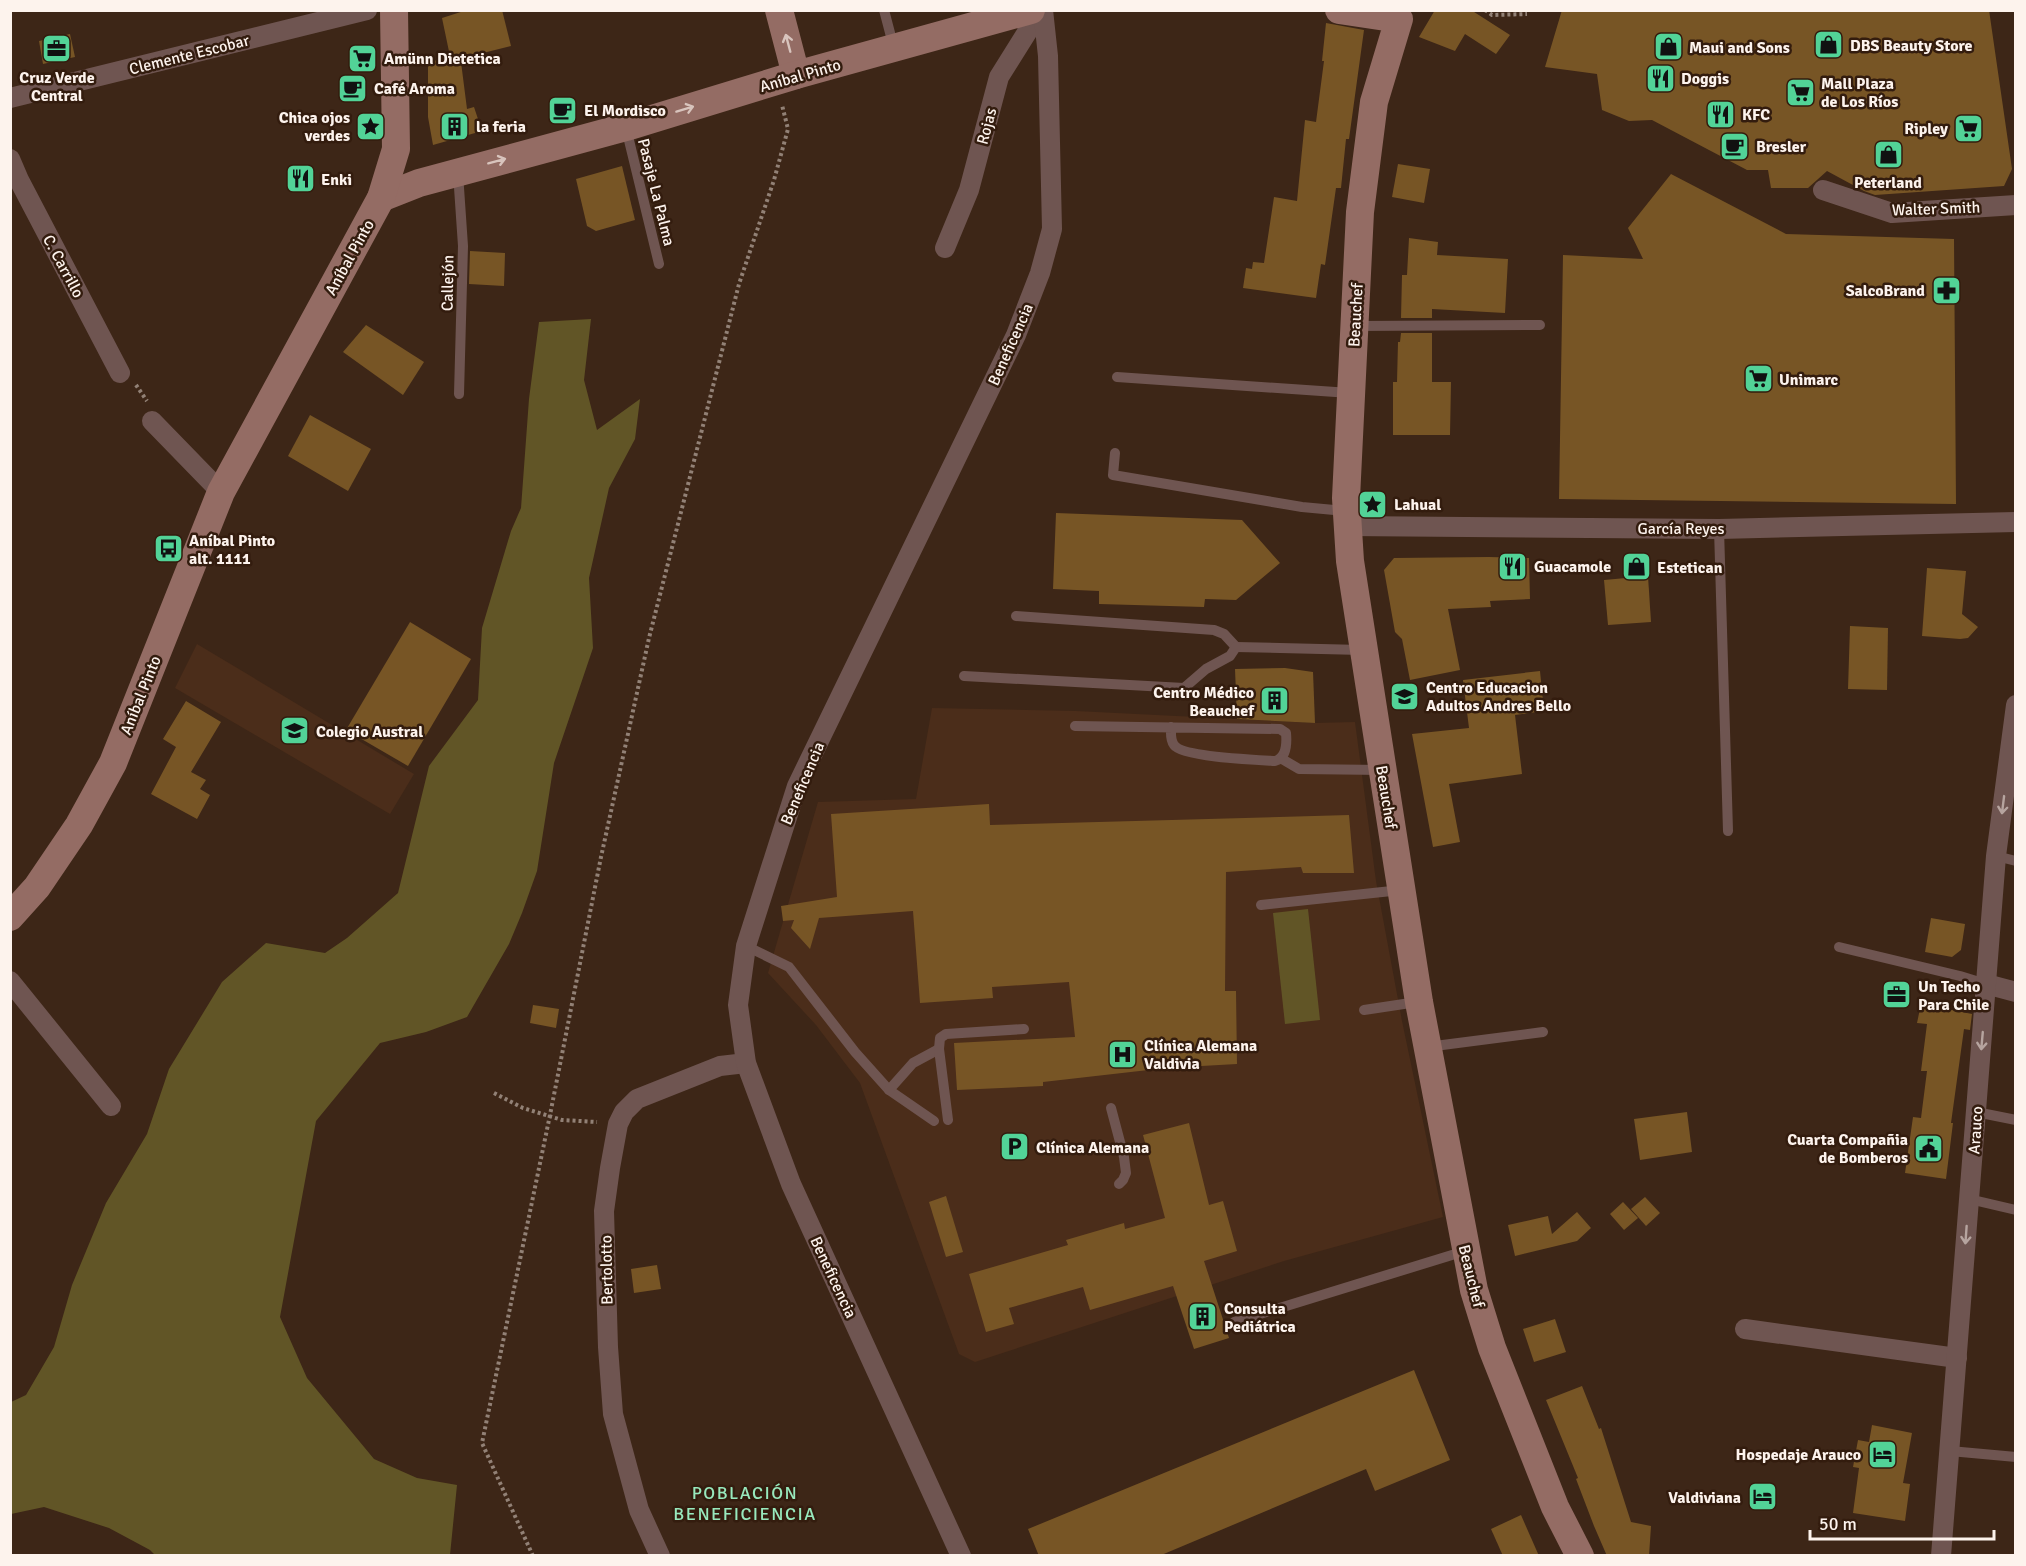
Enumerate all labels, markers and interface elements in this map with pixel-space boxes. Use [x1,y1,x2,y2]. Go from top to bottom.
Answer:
shop icon: DBS Beauty Store [1813,29,1845,61]
street label: Clemente Escobar [127,30,251,80]
shop icon: Maui and Sons [1652,31,1684,63]
office icon: Cruz Verde Central [41,33,73,65]
one-way arrow [781,34,793,53]
place label: DBS Beauty Store [1850,36,1973,56]
place label: Maui and Sons [1689,38,1790,58]
supermarket icon: Amünn Dietetica [347,42,379,74]
place label: Amünn Dietetica [384,49,501,69]
street label: Aníbal Pinto [757,55,843,97]
restaurant icon: Doggis [1644,62,1676,94]
place label: Cruz Verde Central [19,68,95,106]
place label: Doggis [1681,69,1729,89]
cafe icon: Café Aroma [337,72,369,104]
place label: Mall Plaza de Los Ríos [1821,74,1898,112]
supermarket icon: Mall Plaza de Los Ríos [1784,76,1816,108]
place label: Café Aroma [374,79,455,99]
cafe icon: El Mordisco [547,94,579,126]
restaurant icon: KFC [1705,98,1737,130]
place label: El Mordisco [584,101,666,121]
one-way arrow [675,103,694,114]
place label: KFC [1742,105,1770,125]
street label: Rojas [972,106,1001,147]
place label: Chica ojos verdes [279,108,350,146]
place icon: Chica ojos verdes [355,110,387,142]
building icon: la feria [439,110,471,142]
supermarket icon: Ripley [1953,112,1985,144]
place label: la feria [476,117,526,137]
place label: Ripley [1904,119,1948,139]
cafe icon: Bresler [1719,130,1751,162]
street label: Pasaje La Palma [633,136,679,248]
place label: Bresler [1756,137,1807,157]
shop icon: Peterland [1872,138,1904,170]
one-way arrow [487,155,506,166]
restaurant icon: Enki [284,163,316,195]
place label: Enki [321,170,352,190]
place label: Peterland [1854,173,1922,193]
street label: Walter Smith [1891,197,1981,221]
street label: Aníbal Pinto [321,216,379,299]
street label: C. Carrillo [38,231,88,302]
street label: Callejón [438,255,458,311]
pharmacy icon: SalcoBrand [1930,274,1962,306]
place label: SalcoBrand [1846,281,1925,301]
street label: Beauchef [1344,282,1368,348]
street label: Beneficencia [984,300,1038,389]
supermarket icon: Unimarc [1742,363,1774,395]
place label: Unimarc [1779,370,1839,390]
place icon: Lahual [1357,488,1389,520]
place label: Lahual [1394,495,1441,515]
street label: García Reyes [1637,519,1725,539]
place label: Aníbal Pinto alt. 1111 [189,531,275,569]
bus stop icon: Aníbal Pinto alt. 1111 [152,533,184,565]
restaurant icon: Guacamole [1497,550,1529,582]
shop icon: Estetican [1620,551,1652,583]
place label: Guacamole [1534,557,1611,577]
place label: Estetican [1657,558,1723,578]
street label: Aníbal Pinto [116,653,166,738]
place label: Centro Educacion Adultos Andres Bello [1426,678,1571,716]
school or university icon: Centro Educacion Adultos Andres Bello [1389,680,1421,712]
place label: Centro Médico Beauchef [1153,683,1255,721]
building icon: Centro Médico Beauchef [1259,685,1291,717]
school or university icon: Colegio Austral [279,715,311,747]
place label: Colegio Austral [316,722,423,742]
street label: Beneficencia [777,739,829,828]
street label: Beauchef [1371,764,1401,831]
one-way arrow [1997,795,2008,814]
place label: Un Techo Para Chile [1918,977,1989,1015]
office icon: Un Techo Para Chile [1881,979,1913,1011]
one-way arrow [1976,1031,1987,1051]
place label: Clínica Alemana Valdivia [1144,1036,1257,1074]
hospital icon: Clínica Alemana Valdivia [1107,1038,1139,1070]
street label: Arauco [1964,1105,1988,1155]
place label: Cuarta Compañia de Bomberos [1787,1130,1908,1168]
parking icon: Clínica Alemana [999,1131,1031,1163]
public building icon: Cuarta Compañia de Bomberos [1913,1132,1945,1164]
place label: Clínica Alemana [1036,1138,1149,1158]
one-way arrow [1961,1225,1972,1245]
street label: Beneficencia [805,1233,861,1322]
street label: Bertolotto [596,1235,618,1305]
street label: Beauchef [1454,1243,1489,1310]
place label: Consulta Pediátrica [1224,1299,1296,1337]
building icon: Consulta Pediátrica [1187,1301,1219,1333]
hotel icon: Hospedaje Arauco [1866,1438,1898,1470]
place label: Hospedaje Arauco [1736,1445,1861,1465]
hotel icon: Valdiviana [1746,1481,1778,1513]
district label: POBLACIÓN BENEFICIENCIA [673,1482,817,1525]
place label: Valdiviana [1668,1488,1741,1508]
scale bar [1810,1503,1994,1541]
text: 50 m [1819,1513,1857,1535]

